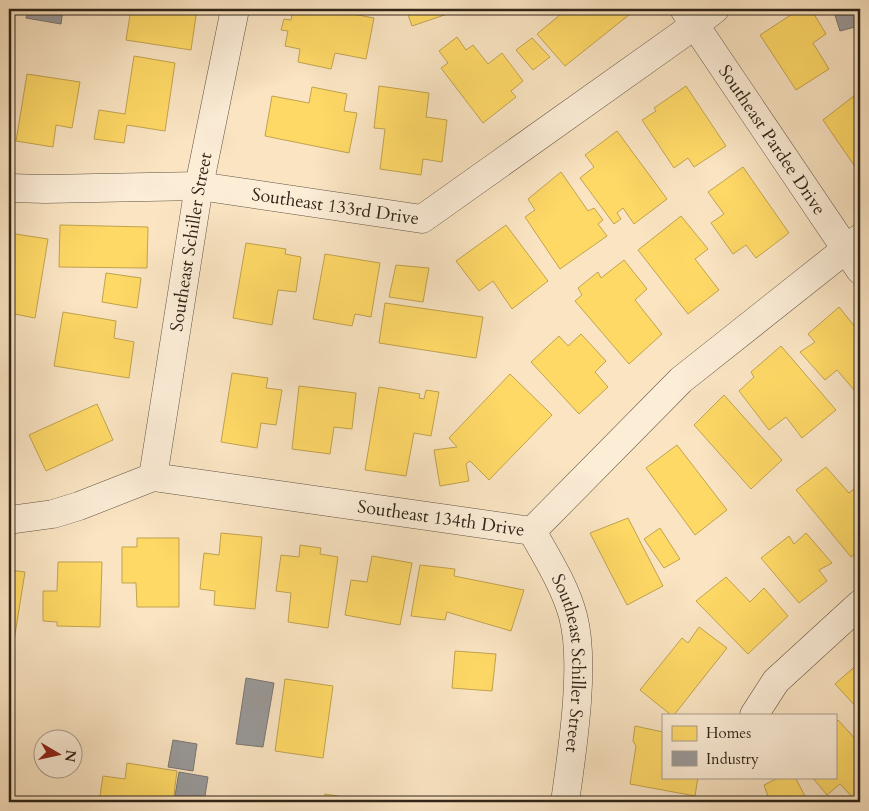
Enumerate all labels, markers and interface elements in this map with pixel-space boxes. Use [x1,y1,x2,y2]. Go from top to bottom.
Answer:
street label: Southeast Pardee Drive [712,60,832,220]
street label: Southeast Schiller Street [164,150,219,333]
street label: Southeast 133rd Drive [250,182,421,231]
street label: Southeast 134th Drive [356,494,526,543]
street label: Southeast Schiller Street [545,570,590,754]
legend [662,714,836,778]
text: Homes [706,723,751,743]
north arrow [32,728,82,778]
text: N [60,748,81,763]
text: Industry [706,749,759,769]

